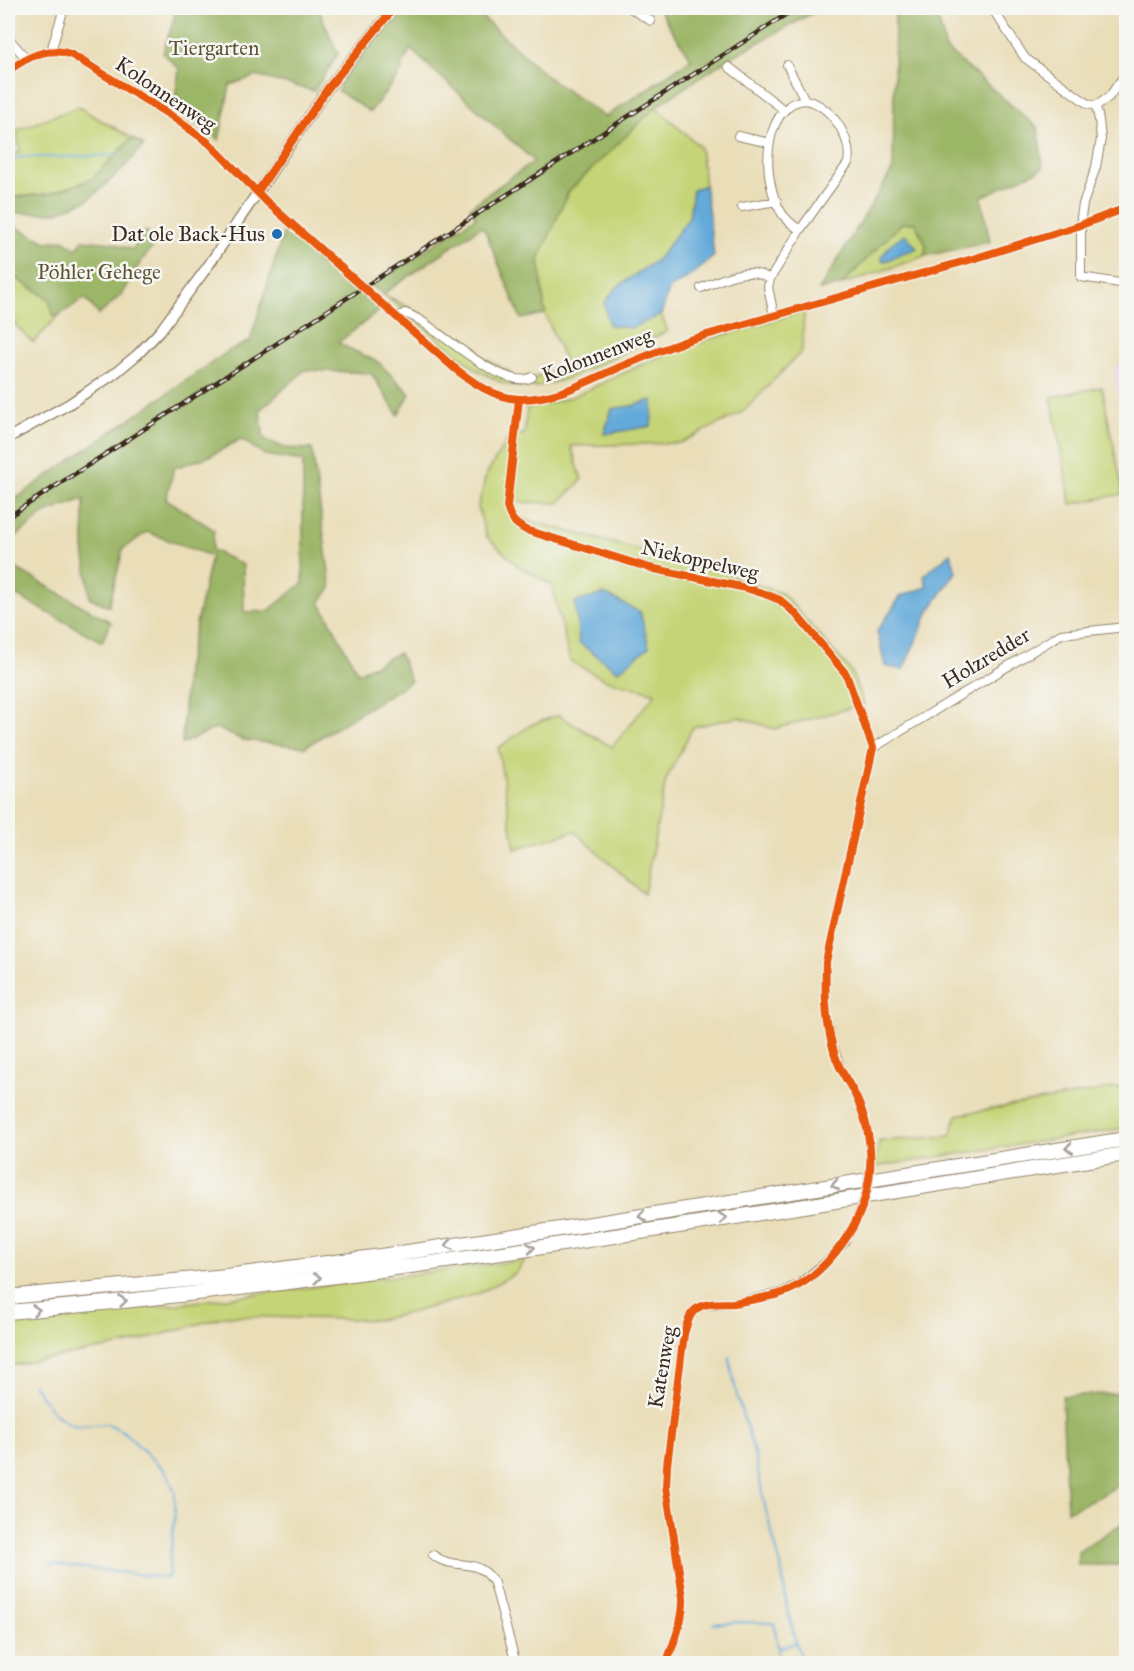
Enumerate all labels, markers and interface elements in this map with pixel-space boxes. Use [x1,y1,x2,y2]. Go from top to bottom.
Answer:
park label: Tiergarten [169,35,259,61]
street label: Kolonnenweg [111,51,222,137]
place label: Dat ole Back-Hus [111,221,265,247]
marker: Dat ole Back-Hus [270,227,284,241]
park label: Pöhler Gehege [37,259,161,285]
street label: Kolonnenweg [538,322,656,388]
street label: Niekoppelweg [639,534,761,586]
street label: Holzredder [937,622,1035,694]
one-way arrow [1064,1141,1074,1154]
one-way arrow [830,1179,839,1191]
one-way arrow [637,1209,647,1221]
one-way arrow [718,1212,728,1225]
one-way arrow [445,1239,454,1251]
one-way arrow [526,1243,535,1255]
one-way arrow [312,1273,321,1285]
one-way arrow [118,1295,128,1308]
one-way arrow [32,1304,41,1317]
street label: Katenweg [642,1324,682,1410]

